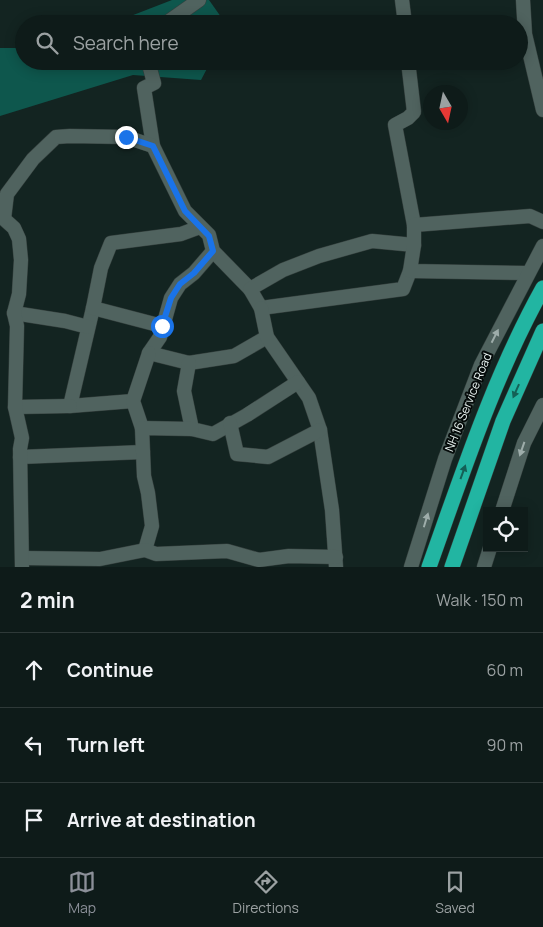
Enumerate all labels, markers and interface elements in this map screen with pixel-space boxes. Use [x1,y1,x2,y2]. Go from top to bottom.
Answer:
search box [15,15,528,70]
icon: search [33,29,61,57]
text: Search here [73,30,179,56]
north arrow [423,85,468,130]
route end [115,126,138,149]
route start [151,315,174,338]
one-way arrow [492,329,500,343]
street label: NH 16 Service Road [440,350,496,454]
one-way arrow [512,384,520,398]
one-way arrow [518,442,526,457]
one-way arrow [460,464,467,479]
map controls [483,507,528,552]
button: locate [483,507,528,552]
one-way arrow [422,513,430,528]
text: 2 min [20,586,75,614]
text: Walk · 150 m [436,589,523,611]
icon: ahead [20,656,48,684]
text: Continue [67,657,153,683]
text: 60 m [487,659,523,681]
icon: left [20,731,48,759]
text: Turn left [67,732,145,758]
text: 90 m [487,734,523,756]
icon: arrive [20,806,48,834]
text: Arrive at destination [67,807,256,833]
tab: Map [68,868,96,917]
tab: Directions [233,868,299,917]
tab: Saved [435,868,475,917]

